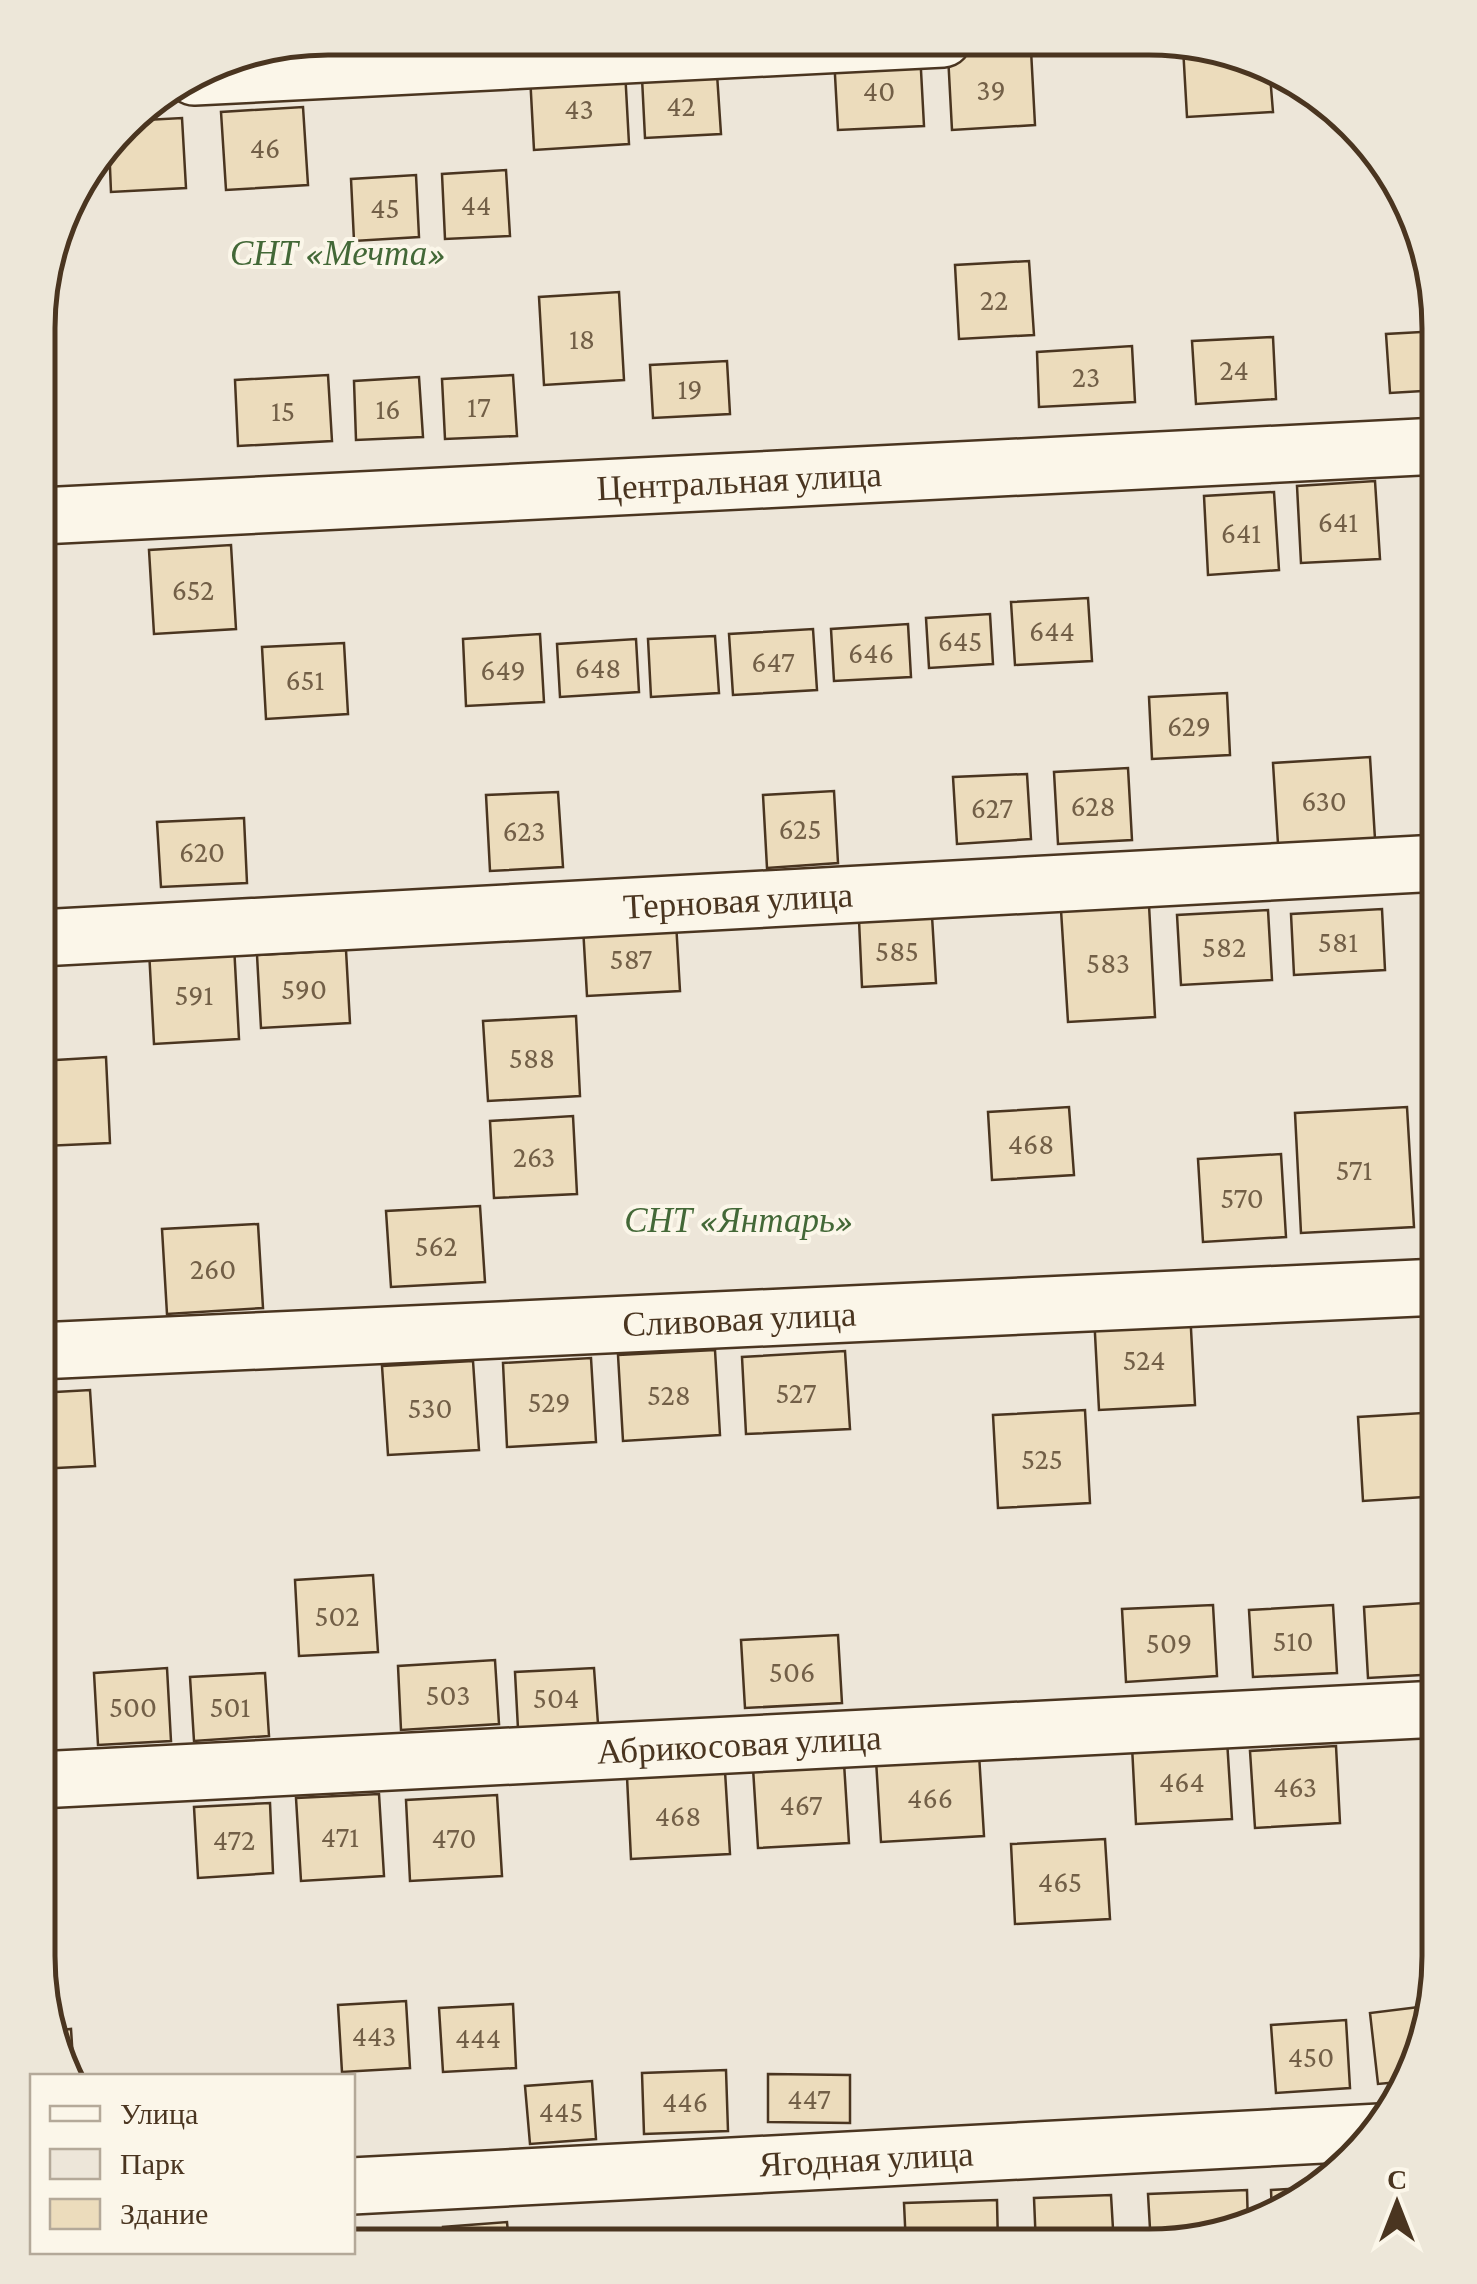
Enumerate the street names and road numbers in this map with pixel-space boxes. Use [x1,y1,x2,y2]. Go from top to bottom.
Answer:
street label: Центральная улица [596,455,883,508]
street label: Терновая улица [622,875,854,927]
street label: Сливовая улица [621,1295,858,1344]
street label: Абрикосовая улица [596,1718,883,1772]
street label: Ягодная улица [758,2134,975,2185]

